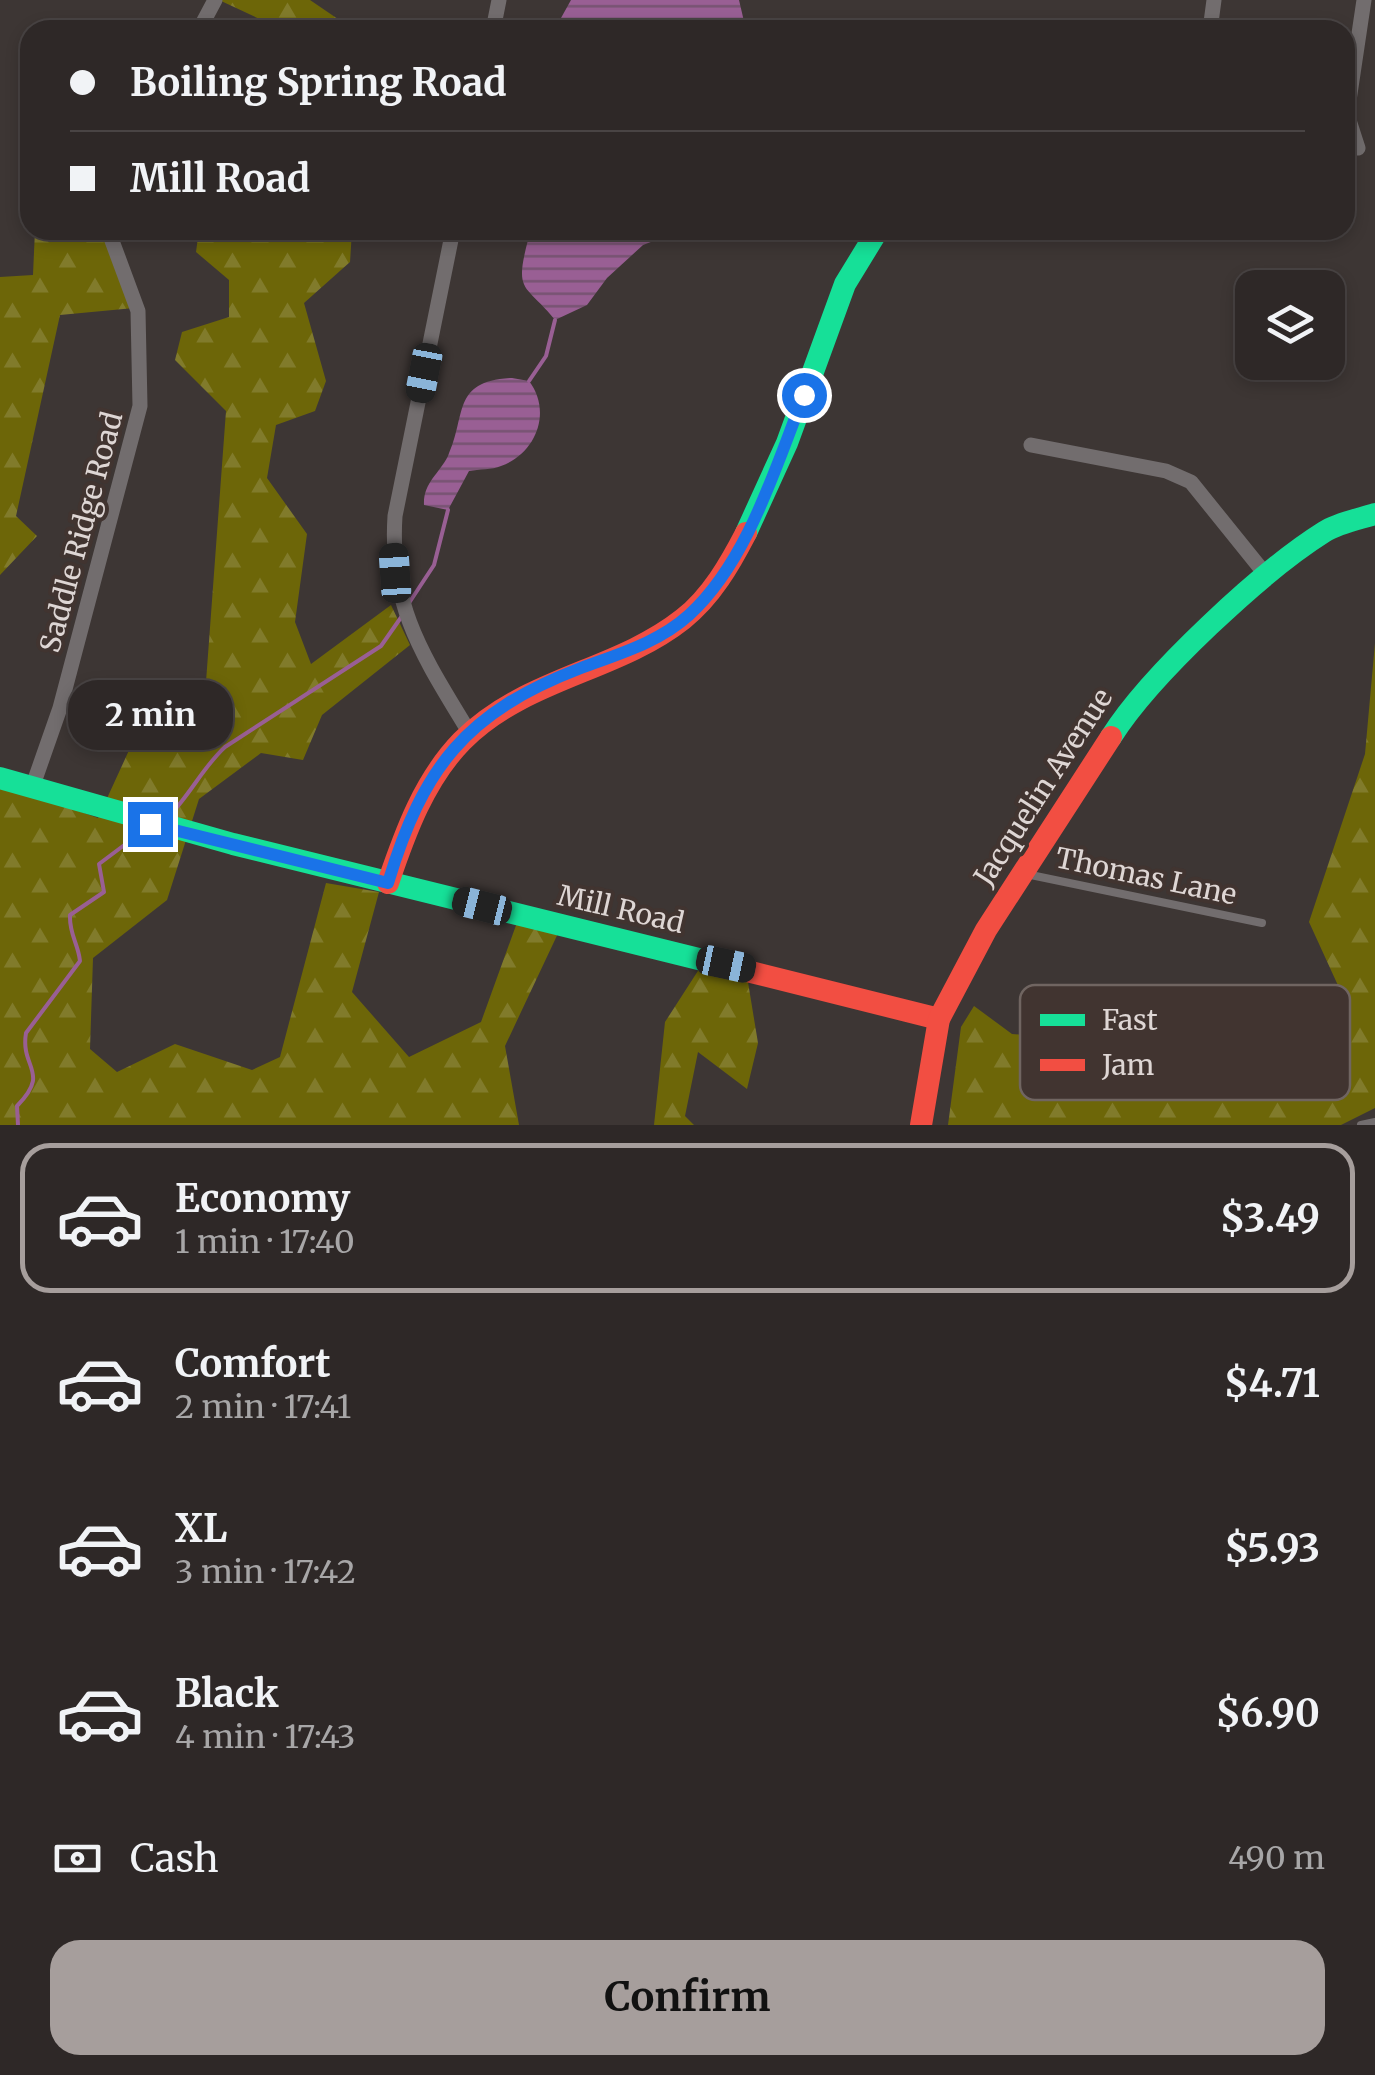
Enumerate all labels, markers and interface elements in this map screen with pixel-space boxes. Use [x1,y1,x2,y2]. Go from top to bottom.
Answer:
text: Boiling Spring Road [130,59,507,106]
text: Mill Road [130,155,310,202]
map controls [1235,270,1345,380]
button: layers [1235,270,1345,380]
car [404,341,444,405]
route start [782,373,827,418]
street label: Saddle Ridge Road [32,408,130,656]
car [378,542,412,604]
callout: 2 min [68,679,232,749]
street label: Jacquelin Avenue [965,682,1120,893]
text: 2 min [105,695,196,735]
route end [128,802,173,847]
street label: Thomas Lane [1052,839,1240,913]
street label: Mill Road [554,877,688,941]
car [449,884,515,928]
car [694,943,758,985]
legend [1020,985,1350,1100]
text: Fast [1102,1002,1158,1038]
text: Jam [1101,1047,1155,1083]
icon: car [55,1173,145,1263]
text: Economy [175,1175,350,1222]
text: $3.49 [1220,1195,1320,1242]
text: 1 min · 17:40 [175,1222,355,1262]
icon: car [55,1338,145,1428]
text: Comfort [175,1340,331,1387]
text: $4.71 [1224,1360,1320,1407]
text: 2 min · 17:41 [175,1387,351,1427]
icon: car [55,1503,145,1593]
text: XL [175,1505,227,1552]
text: $5.93 [1224,1525,1320,1572]
text: 3 min · 17:42 [175,1552,356,1592]
icon: car [55,1668,145,1758]
text: Black [175,1670,279,1717]
text: $6.90 [1216,1690,1320,1737]
text: 4 min · 17:43 [175,1717,355,1757]
icon: cash [50,1831,105,1886]
text: Cash [130,1835,219,1882]
text: 490 m [1228,1838,1325,1878]
button: Confirm [50,1940,1325,2055]

